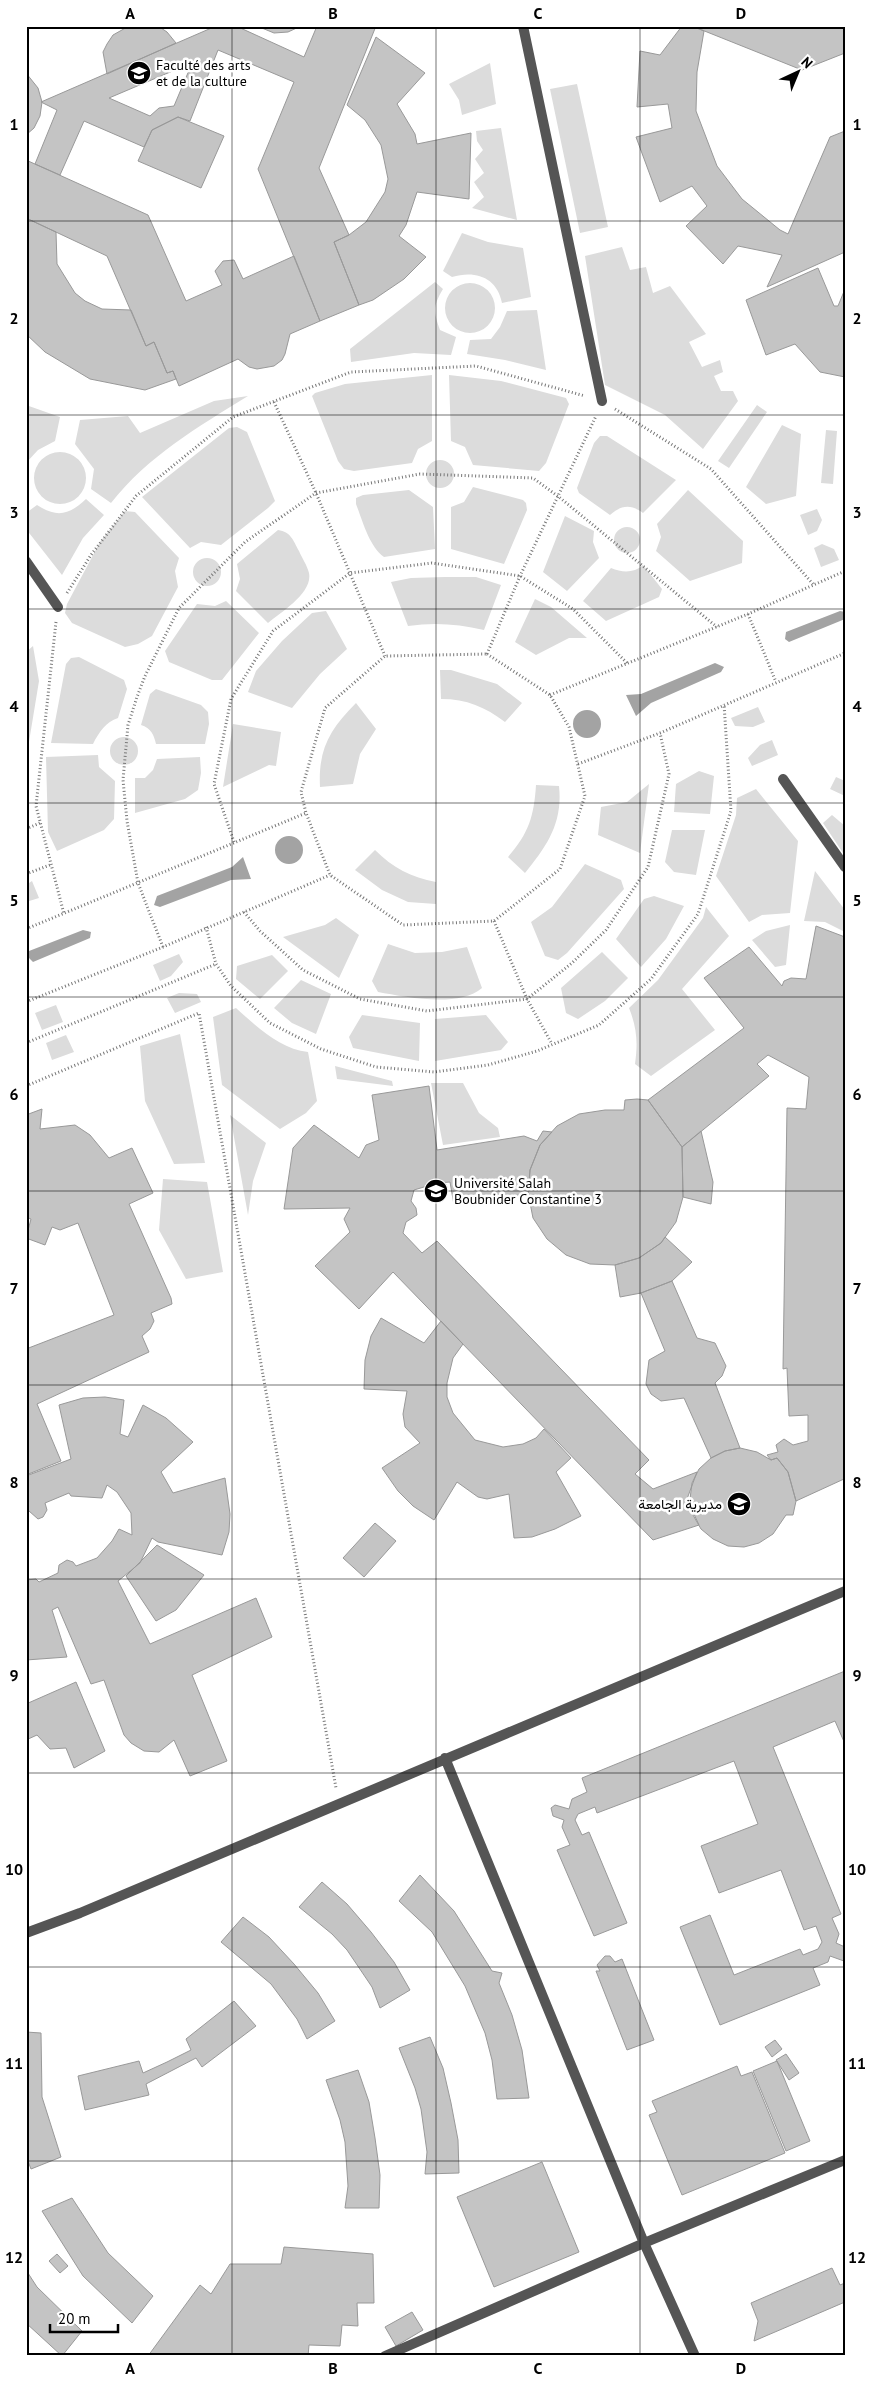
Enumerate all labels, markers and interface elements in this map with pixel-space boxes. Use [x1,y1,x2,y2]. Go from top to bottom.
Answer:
text: A [125,3,135,23]
text: B [328,3,338,23]
text: C [534,3,543,23]
text: D [736,3,746,23]
north arrow [774,48,824,98]
text: N [797,53,817,72]
place label: Faculté des arts et de la culture [156,56,251,90]
school or university icon: Faculté des arts et de la culture [126,60,152,86]
text: 1 [9,114,19,134]
text: 1 [852,114,862,134]
text: 2 [9,308,19,328]
text: 2 [852,308,862,328]
text: 3 [9,502,19,522]
text: 3 [852,502,862,522]
text: 4 [9,696,19,716]
text: 4 [852,696,862,716]
text: 5 [9,890,19,910]
text: 5 [852,890,862,910]
text: 6 [9,1084,19,1104]
text: 6 [852,1084,862,1104]
place label: Université Salah Boubnider Constantine 3 [454,1174,602,1208]
school or university icon: Université Salah Boubnider Constantine 3 [423,1178,449,1204]
text: 7 [9,1278,19,1298]
text: 7 [852,1278,862,1298]
text: 8 [9,1472,19,1492]
text: 8 [852,1472,862,1492]
school or university icon: مديرية الجامعة [726,1491,752,1517]
place label: مديرية الجامعة [638,1495,722,1513]
text: 9 [9,1665,19,1685]
text: 9 [852,1665,862,1685]
text: 10 [5,1859,23,1879]
text: 10 [848,1859,866,1879]
text: 11 [5,2053,23,2073]
text: 11 [848,2053,866,2073]
text: 12 [5,2247,23,2267]
text: 12 [848,2247,866,2267]
scale bar [50,2302,118,2334]
text: 20 m [58,2309,91,2328]
text: A [125,2358,135,2378]
text: B [328,2358,338,2378]
text: C [534,2358,543,2378]
text: D [736,2358,746,2378]

